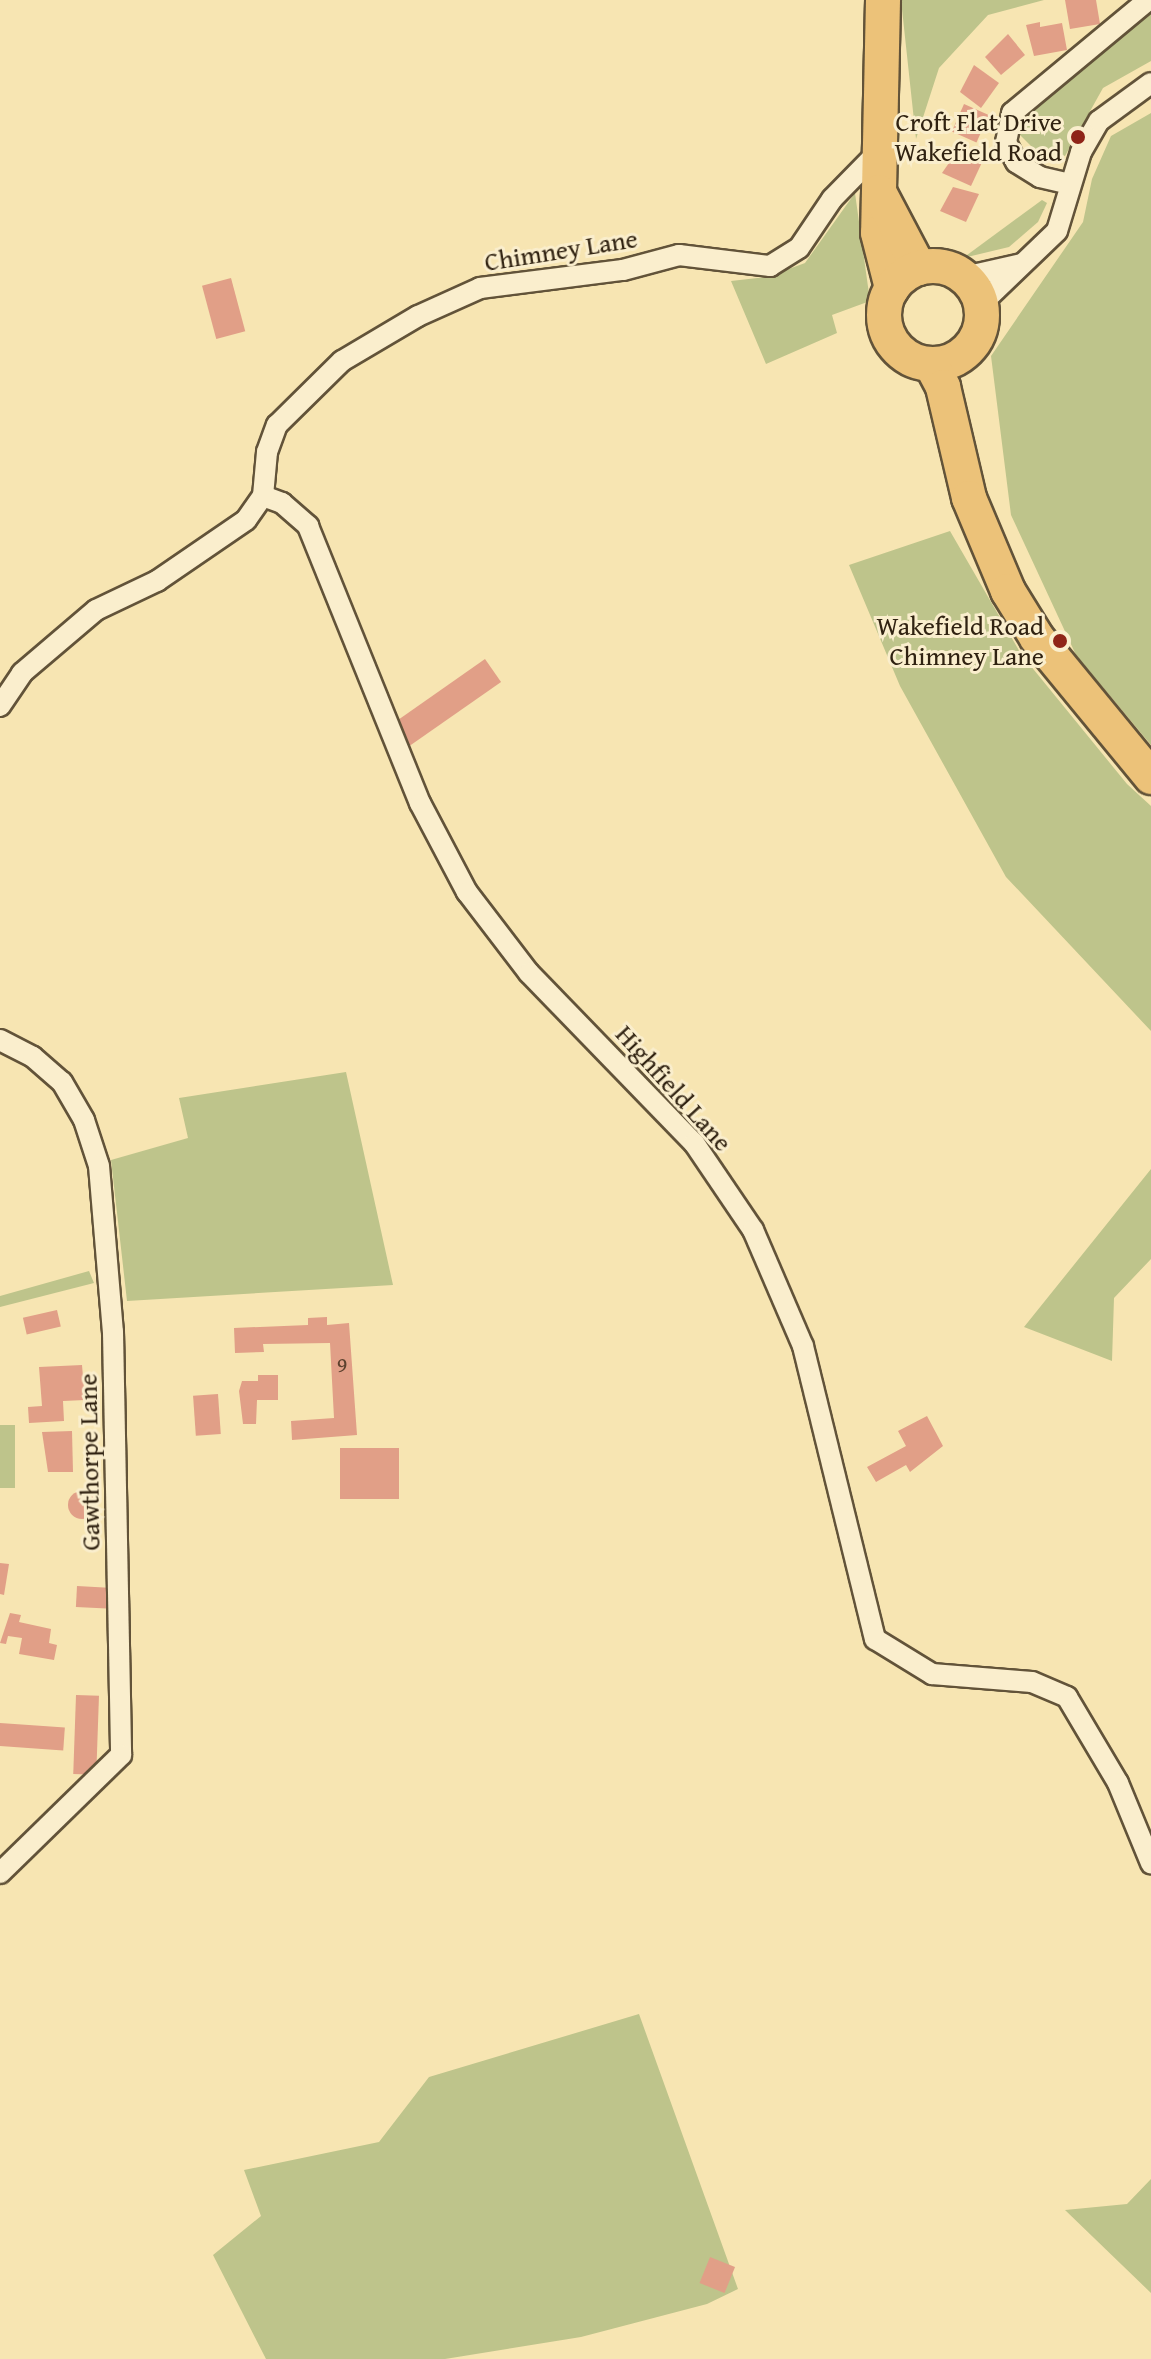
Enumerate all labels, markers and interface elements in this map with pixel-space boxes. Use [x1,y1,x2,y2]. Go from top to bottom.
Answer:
place label: Croft Flat Drive Wakefield Road [895,106,1062,168]
marker: Croft Flat Drive Wakefield Road [1069,128,1087,146]
street label: Chimney Lane [482,223,640,277]
place label: Wakefield Road Chimney Lane [877,610,1044,672]
marker: Wakefield Road Chimney Lane [1051,632,1069,650]
street label: Highfield Lane [609,1019,739,1157]
house number: 9 [337,1352,347,1378]
street label: Gawthorpe Lane [72,1373,106,1551]

